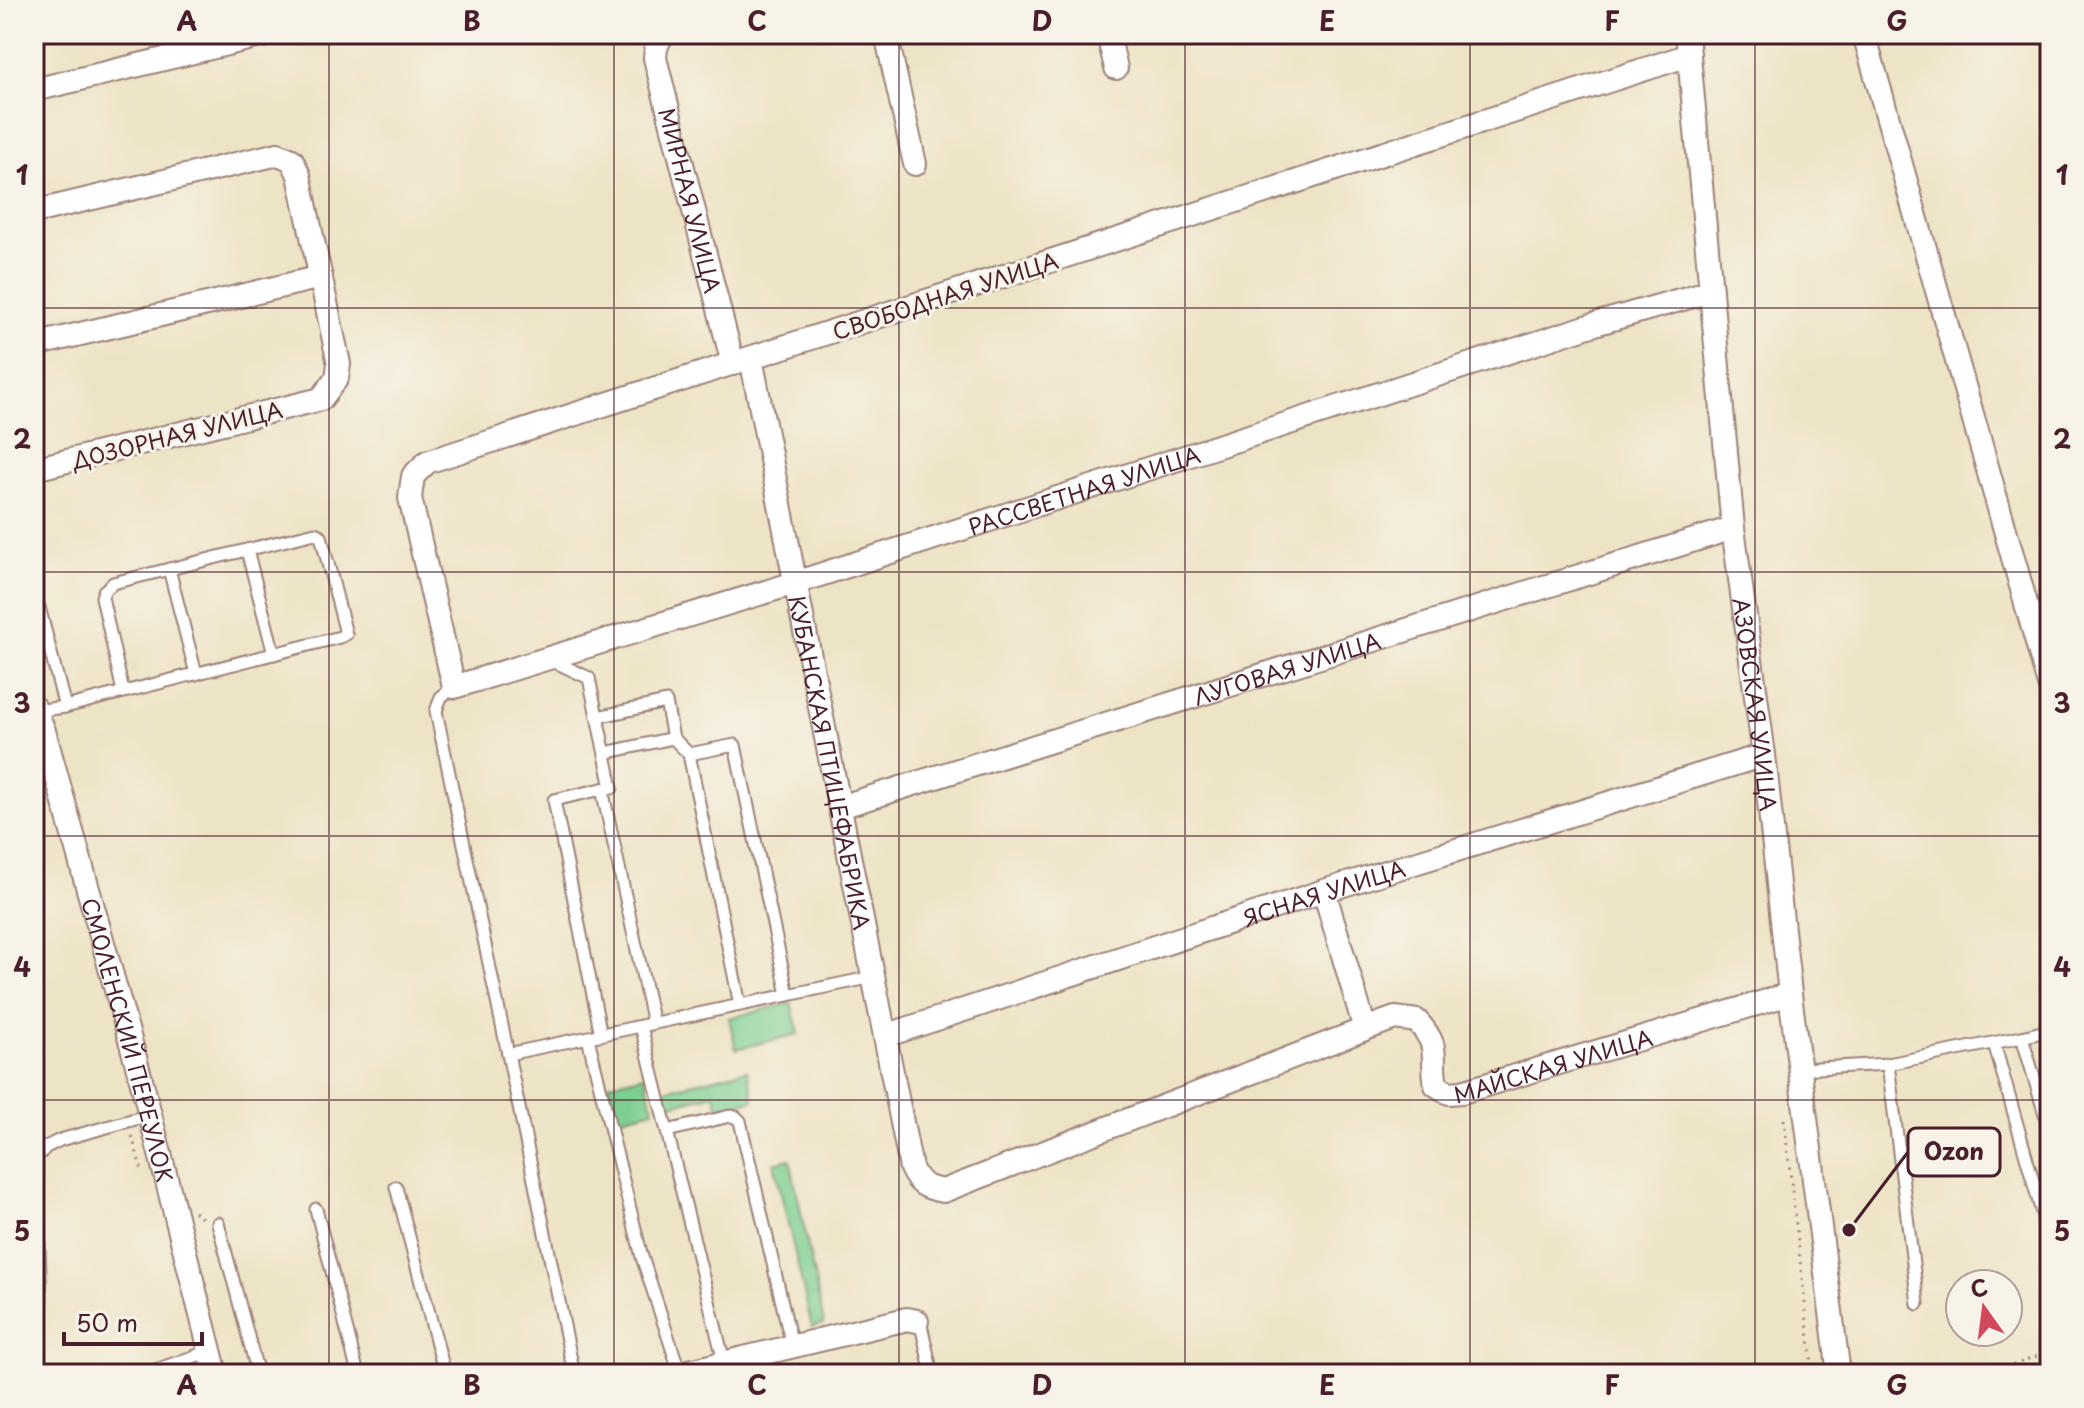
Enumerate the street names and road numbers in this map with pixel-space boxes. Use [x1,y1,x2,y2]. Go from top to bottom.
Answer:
street label: МИРНАЯ УЛИЦА [652,104,731,296]
street label: СВОБОДНАЯ УЛИЦА [828,243,1062,347]
street label: ДОЗОРНАЯ УЛИЦА [67,392,286,476]
street label: РАССВЕТНАЯ УЛИЦА [963,437,1204,543]
street label: КУБАНСКАЯ ПТИЦЕФАБРИКА [782,592,880,933]
street label: АЗОВСКАЯ УЛИЦА [1726,595,1787,813]
street label: ЛУГОВАЯ УЛИЦА [1189,623,1384,712]
street label: ЯСНАЯ УЛИЦА [1239,850,1409,933]
street label: СМОЛЕНСКИЙ ПЕРЕУЛОК [75,894,183,1185]
street label: МАЙСКАЯ УЛИЦА [1449,1020,1656,1110]

